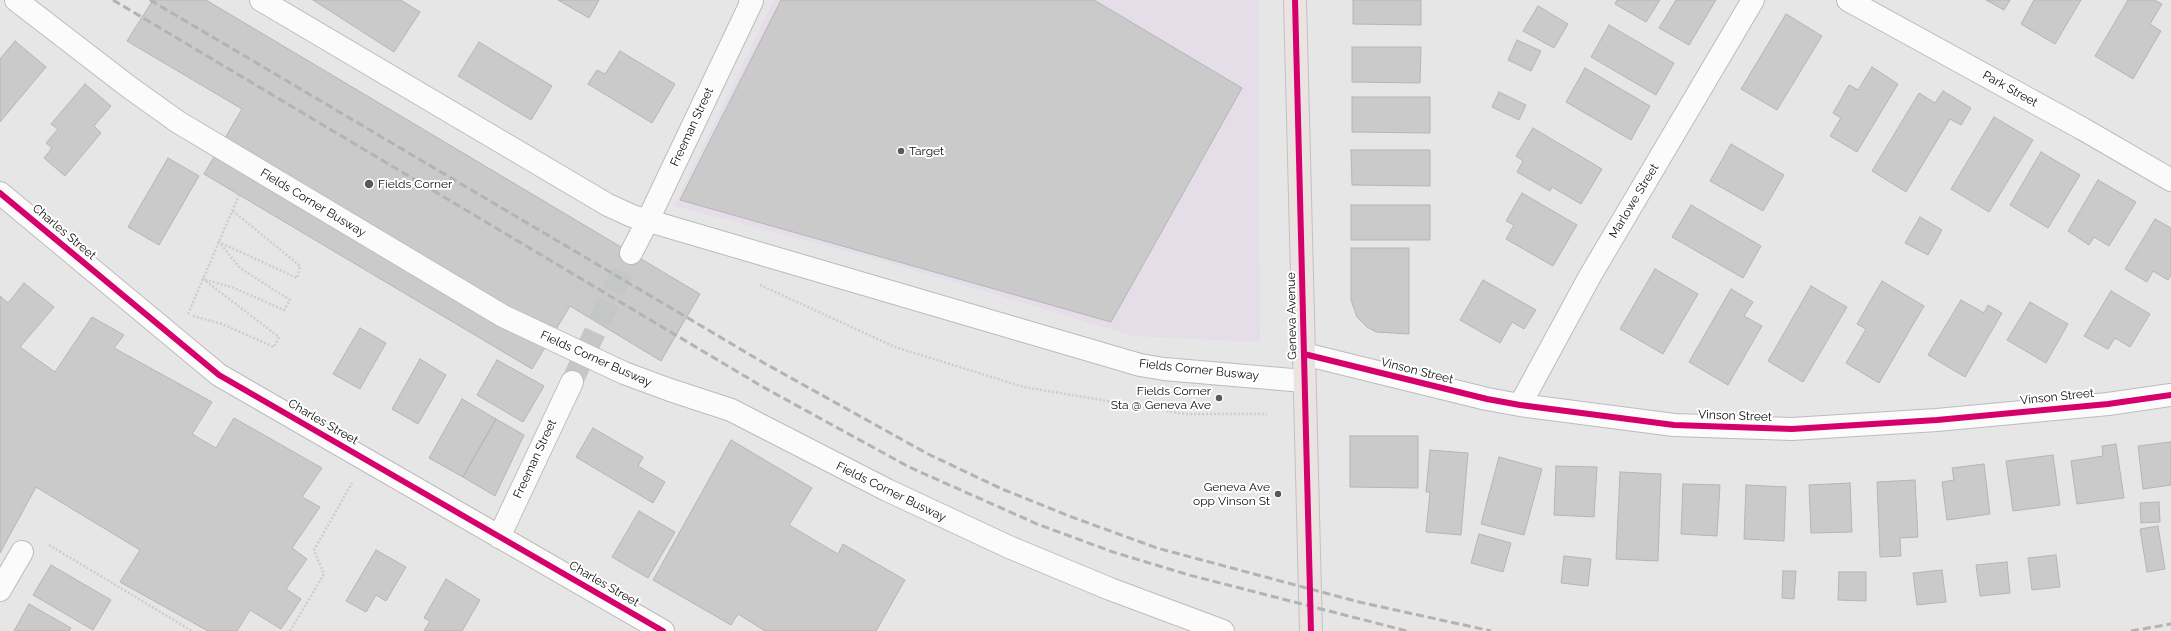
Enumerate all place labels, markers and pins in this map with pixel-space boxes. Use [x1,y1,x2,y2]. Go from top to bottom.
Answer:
place label: Target [909,144,944,158]
marker: Target [896,146,906,156]
place label: Fields Corner [378,177,452,191]
marker: Fields Corner [363,178,375,190]
place label: Fields Corner Sta @ Geneva Ave [1111,384,1211,412]
marker: Fields Corner Sta @ Geneva Ave [1214,393,1224,403]
place label: Geneva Ave opp Vinson St [1193,480,1270,508]
marker: Geneva Ave opp Vinson St [1273,489,1283,499]

